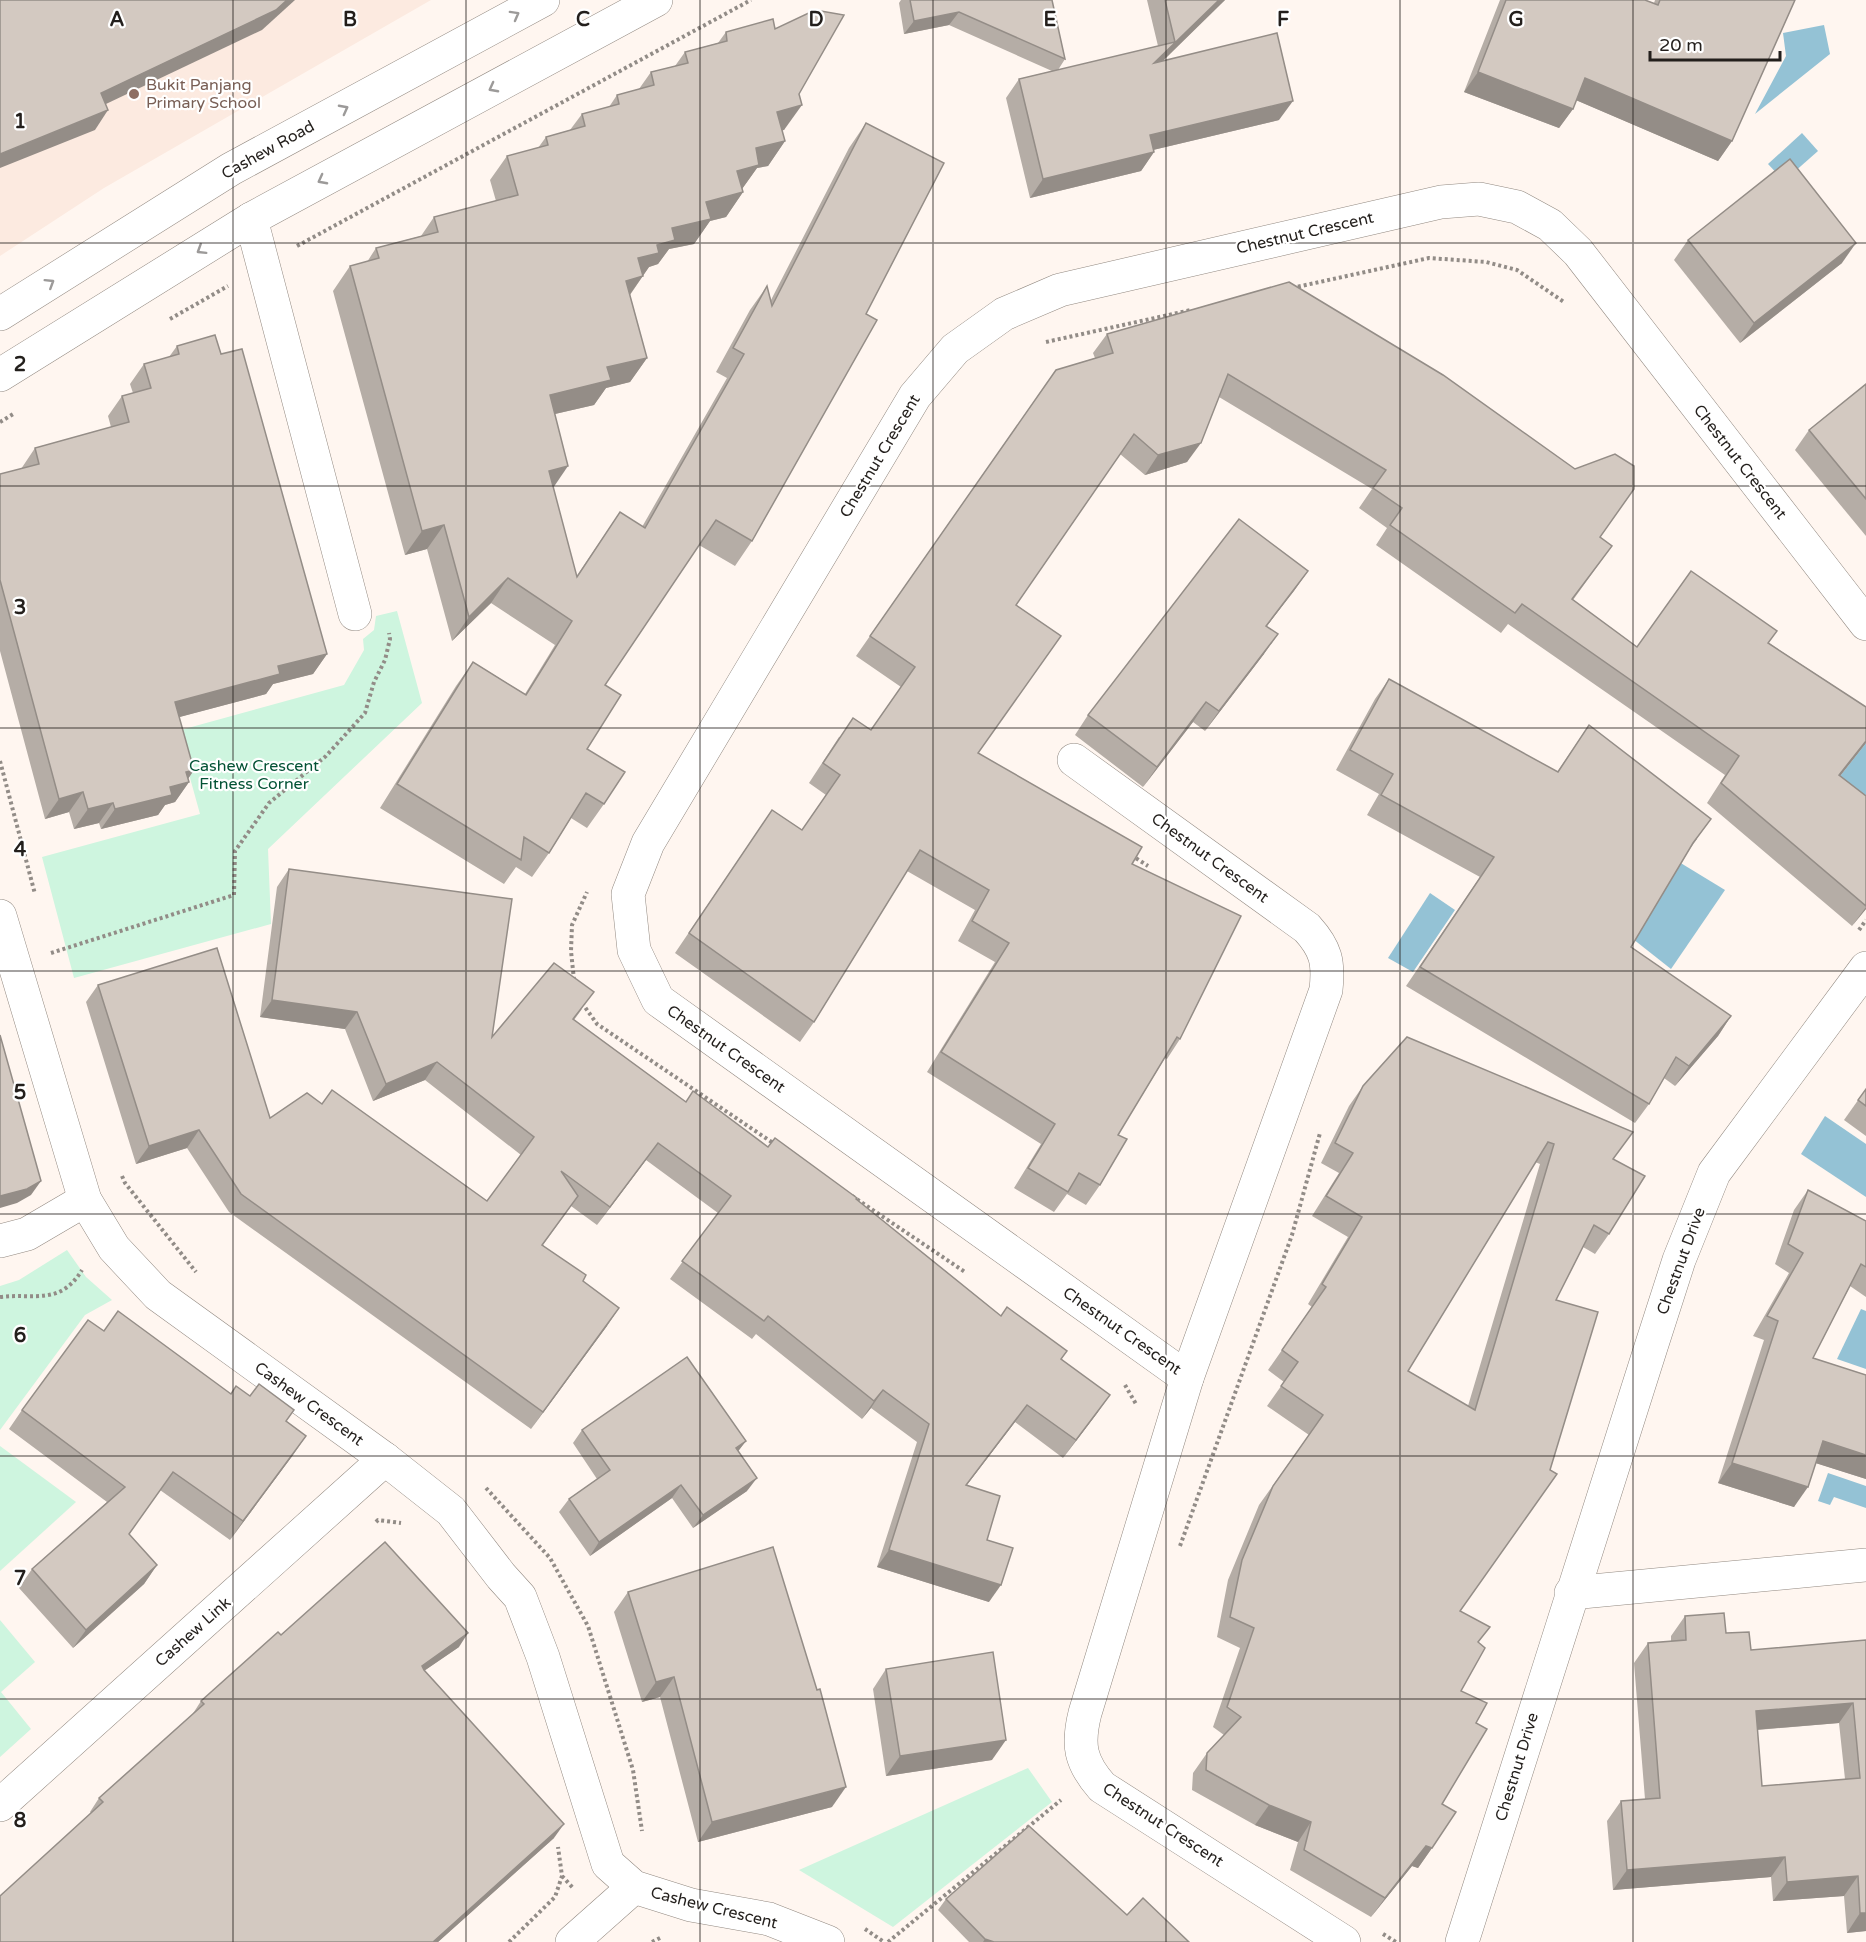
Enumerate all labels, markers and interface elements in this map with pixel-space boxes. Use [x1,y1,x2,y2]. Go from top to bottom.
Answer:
text: A [110,8,125,32]
text: B [343,8,357,32]
text: C [576,8,590,32]
text: D [808,8,824,32]
text: E [1044,8,1057,32]
text: F [1277,8,1289,32]
text: G [1508,8,1524,32]
one-way arrow [509,11,519,22]
scale bar [1650,24,1780,62]
text: 20 m [1659,34,1703,56]
place label: Bukit Panjang Primary School [146,75,261,113]
one-way arrow [489,81,500,92]
marker: Bukit Panjang Primary School [127,87,141,101]
one-way arrow [338,105,348,116]
text: 1 [14,110,26,134]
street label: Cashew Road [218,116,318,184]
one-way arrow [318,173,328,184]
street label: Chestnut Crescent [1234,207,1376,259]
one-way arrow [197,242,207,254]
one-way arrow [44,278,54,290]
text: 2 [14,353,26,377]
street label: Chestnut Crescent [835,391,925,521]
street label: Chestnut Crescent [1689,401,1791,523]
text: 3 [14,596,26,620]
park label: Cashew Crescent Fitness Corner [189,756,319,794]
street label: Chestnut Crescent [1147,809,1273,907]
text: 4 [14,838,27,862]
street label: Chestnut Crescent [663,1001,789,1097]
text: 5 [14,1081,26,1105]
street label: Chestnut Drive [1652,1205,1710,1317]
street label: Chestnut Crescent [1059,1283,1185,1379]
text: 6 [14,1324,26,1348]
street label: Cashew Crescent [250,1358,368,1450]
text: 7 [14,1567,26,1591]
street label: Cashew Link [151,1593,235,1671]
street label: Chestnut Drive [1491,1710,1543,1824]
street label: Chestnut Crescent [1099,1778,1227,1872]
text: 8 [14,1809,26,1833]
street label: Cashew Crescent [648,1883,780,1933]

